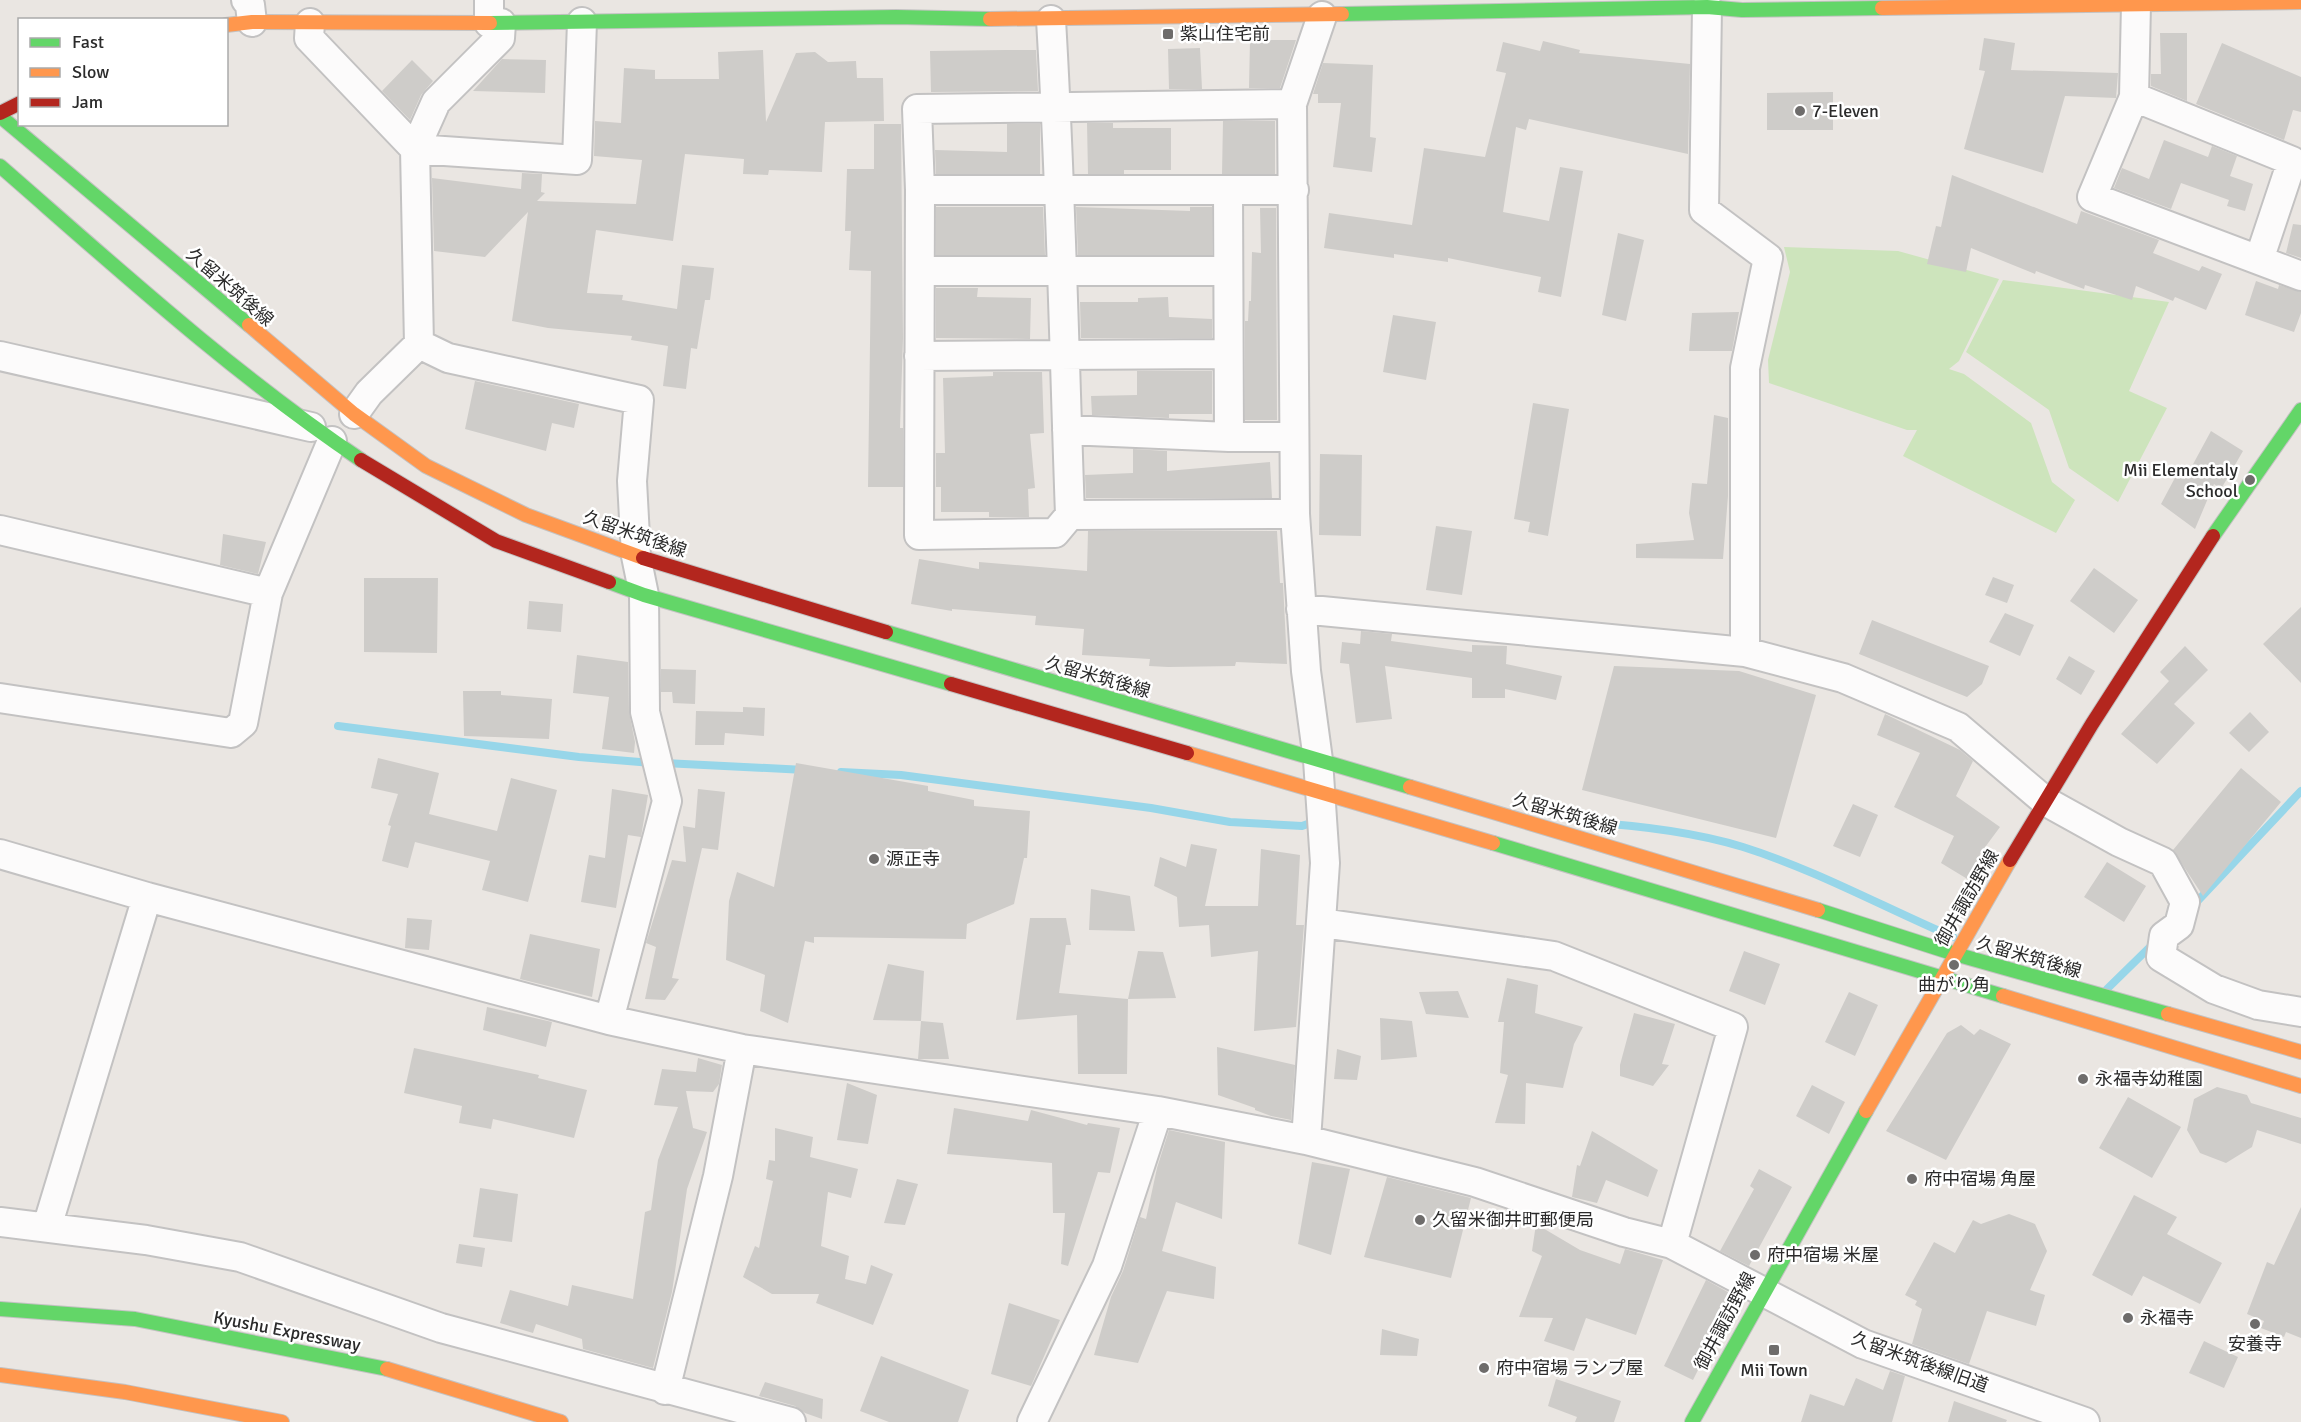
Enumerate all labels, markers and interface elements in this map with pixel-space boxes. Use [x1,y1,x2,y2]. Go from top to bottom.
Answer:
legend [18,18,228,126]
place label: 紫山住宅前 [1180,23,1270,45]
marker: 紫山住宅前 [1161,27,1175,41]
text: Fast [72,31,104,53]
text: Slow [72,61,109,83]
text: Jam [72,91,103,113]
place label: 7-Eleven [1812,100,1879,122]
marker: 7-Eleven [1793,104,1807,118]
street label: 久留米筑後線 [182,243,278,331]
place label: Mii Elementaly School [2123,459,2239,502]
marker: Mii Elementaly School [2243,473,2257,487]
street label: 久留米筑後線 [580,506,690,562]
street label: 久留米筑後線 [1043,652,1153,702]
street label: 久留米筑後線 [1510,789,1620,839]
street label: 御井諏訪野線 [1930,846,2004,950]
place label: 源正寺 [886,848,940,870]
marker: 源正寺 [867,852,881,866]
street label: 久留米筑後線 [1974,932,2084,982]
marker: 曲がり角 [1947,958,1961,972]
place label: 曲がり角 [1918,974,1990,996]
place label: 永福寺幼稚園 [2095,1068,2203,1090]
marker: 永福寺幼稚園 [2076,1072,2090,1086]
place label: 府中宿場 角屋 [1924,1168,2036,1190]
marker: 府中宿場 角屋 [1905,1172,1919,1186]
place label: 久留米御井町郵便局 [1432,1209,1594,1231]
marker: 久留米御井町郵便局 [1413,1213,1427,1227]
place label: 府中宿場 米屋 [1767,1244,1879,1266]
marker: 府中宿場 米屋 [1748,1248,1762,1262]
street label: 御井諏訪野線 [1690,1268,1760,1374]
street label: Kyushu Expressway [212,1306,363,1356]
place label: 永福寺 [2140,1307,2194,1329]
marker: 永福寺 [2121,1311,2135,1325]
marker: 安養寺 [2248,1317,2262,1331]
street label: 久留米筑後線旧道 [1849,1327,1991,1397]
place label: 安養寺 [2228,1333,2282,1355]
marker: Mii Town [1767,1343,1781,1357]
place label: 府中宿場 ランプ屋 [1496,1357,1643,1379]
place label: Mii Town [1740,1359,1808,1381]
marker: 府中宿場 ランプ屋 [1477,1361,1491,1375]

